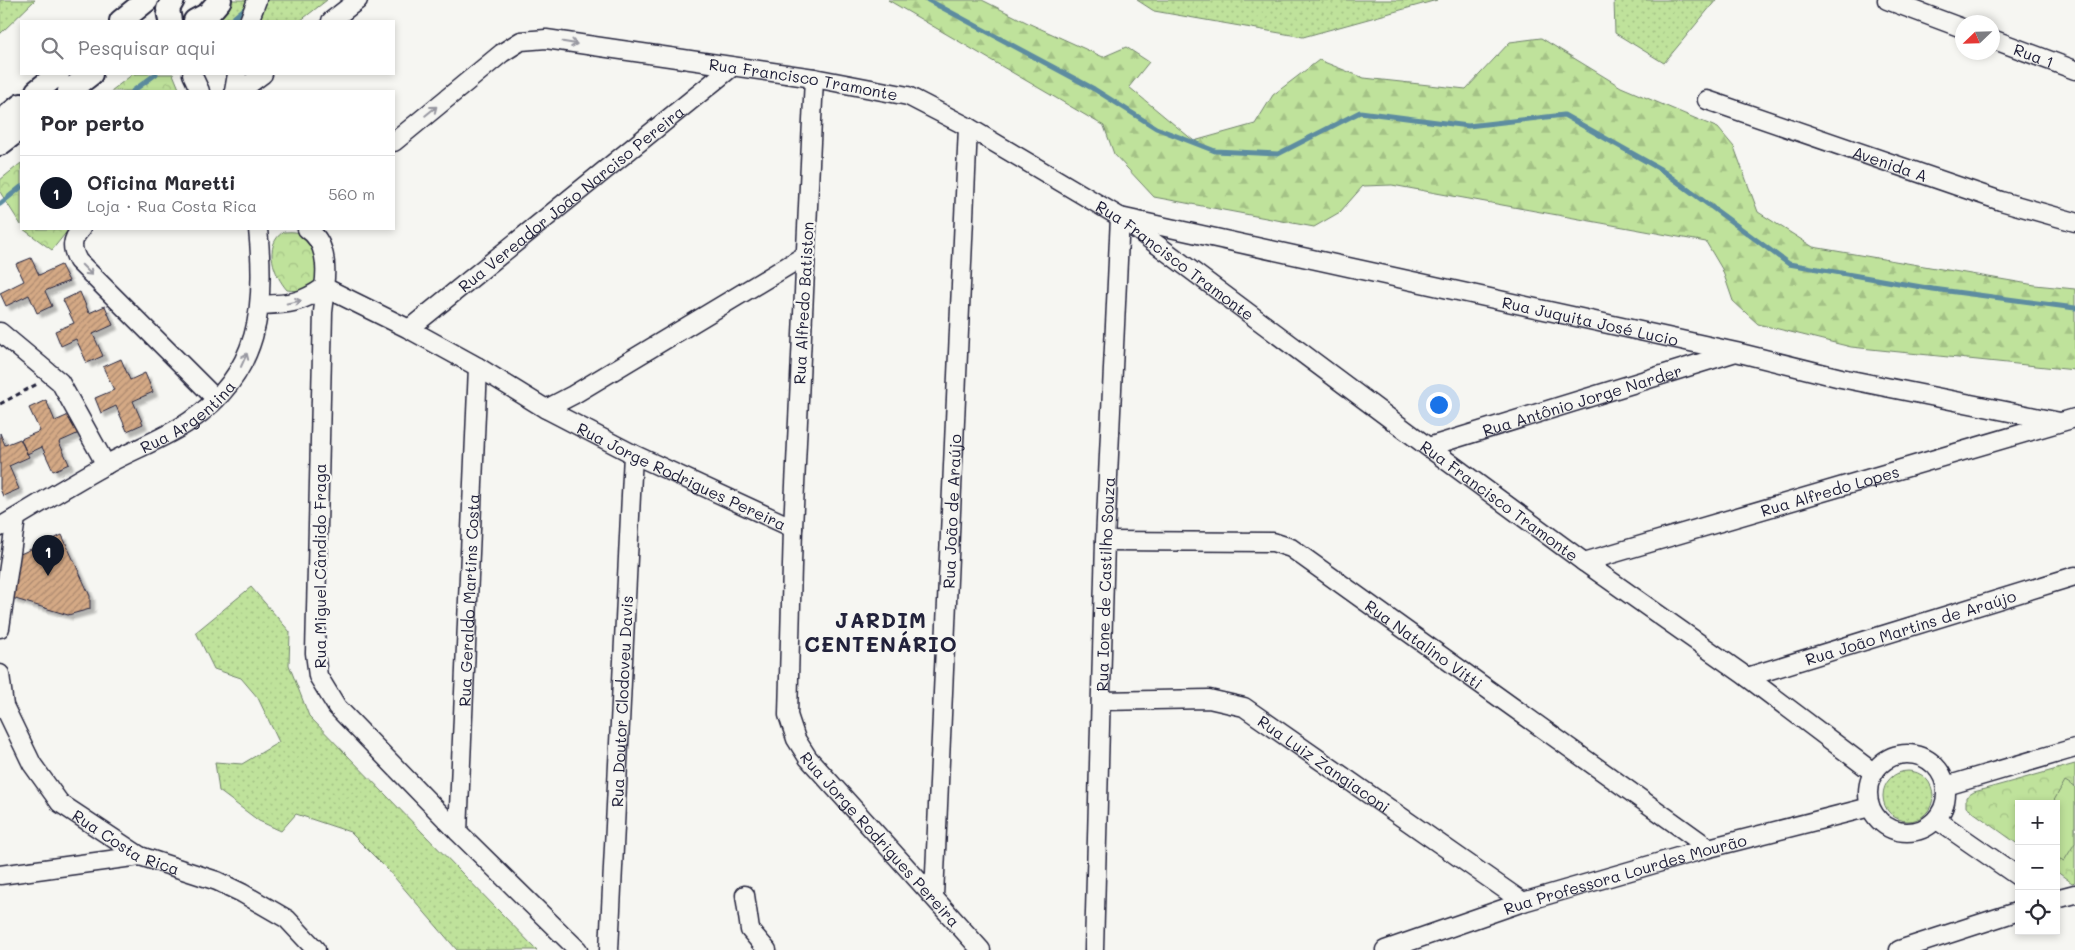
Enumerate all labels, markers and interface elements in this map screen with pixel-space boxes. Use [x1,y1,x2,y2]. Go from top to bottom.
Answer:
north arrow [1955,15,2000,60]
search box [20,20,395,75]
icon: search [38,34,66,62]
text: Pesquisar aqui [78,35,216,60]
one-way arrow [561,38,577,48]
street label: Rua 1 [2011,38,2057,72]
street label: Rua Francisco Tramonte [708,52,900,104]
street label: Rua Vereador João Narciso Pereira [453,100,688,296]
one-way arrow [424,105,437,116]
text: Por perto [40,109,144,136]
street label: Avenida A [1850,140,1931,186]
text: Oficina Maretti [87,170,236,195]
text: 1 [52,183,60,204]
text: 560 m [328,183,375,204]
text: Loja · Rua Costa Rica [87,195,257,216]
street label: Rua Francisco Tramonte [1092,195,1259,324]
street label: Rua Alfredo Batiston [788,221,818,385]
one-way arrow [81,264,93,276]
street label: Rua Juquita José Lucio [1500,291,1680,350]
one-way arrow [285,297,301,306]
one-way arrow [240,353,249,368]
street label: Rua Antônio Jorge Narder [1480,359,1684,440]
street label: Rua Argentina [136,376,239,457]
your location [1426,392,1452,418]
street label: Rua Jorge Rodrigues Pereira [574,417,790,534]
street label: Rua João de Araújo [937,434,965,589]
street label: Rua Francisco Tramonte [1417,435,1583,565]
street label: Rua Alfredo Lopes [1758,460,1902,520]
street label: Rua Miguel Cândido Fraga [309,463,330,669]
street label: Rua Ione de Castilho Souza [1090,476,1118,692]
street label: Rua Geraldo Martins Costa [453,493,483,707]
pin: 1 [32,535,64,576]
street label: Rua João Martins de Araújo [1802,584,2018,669]
street label: Rua Natalino Vitti [1361,594,1487,693]
street label: Rua Doutor Clodoveu Davis [605,595,637,808]
district label: JARDIM CENTENÁRIO [804,606,958,657]
street label: Rua Luiz Zangiaconi [1254,710,1395,817]
street label: Rua Jorge Rodrigues Pereira [796,747,965,931]
map controls [2015,800,2060,935]
button: + [2015,800,2060,845]
street label: Rua Costa Rica [69,804,182,879]
street label: Rua Professora Lourdes Mourão [1501,828,1749,919]
button: − [2015,845,2060,890]
button: locate [2015,890,2060,935]

